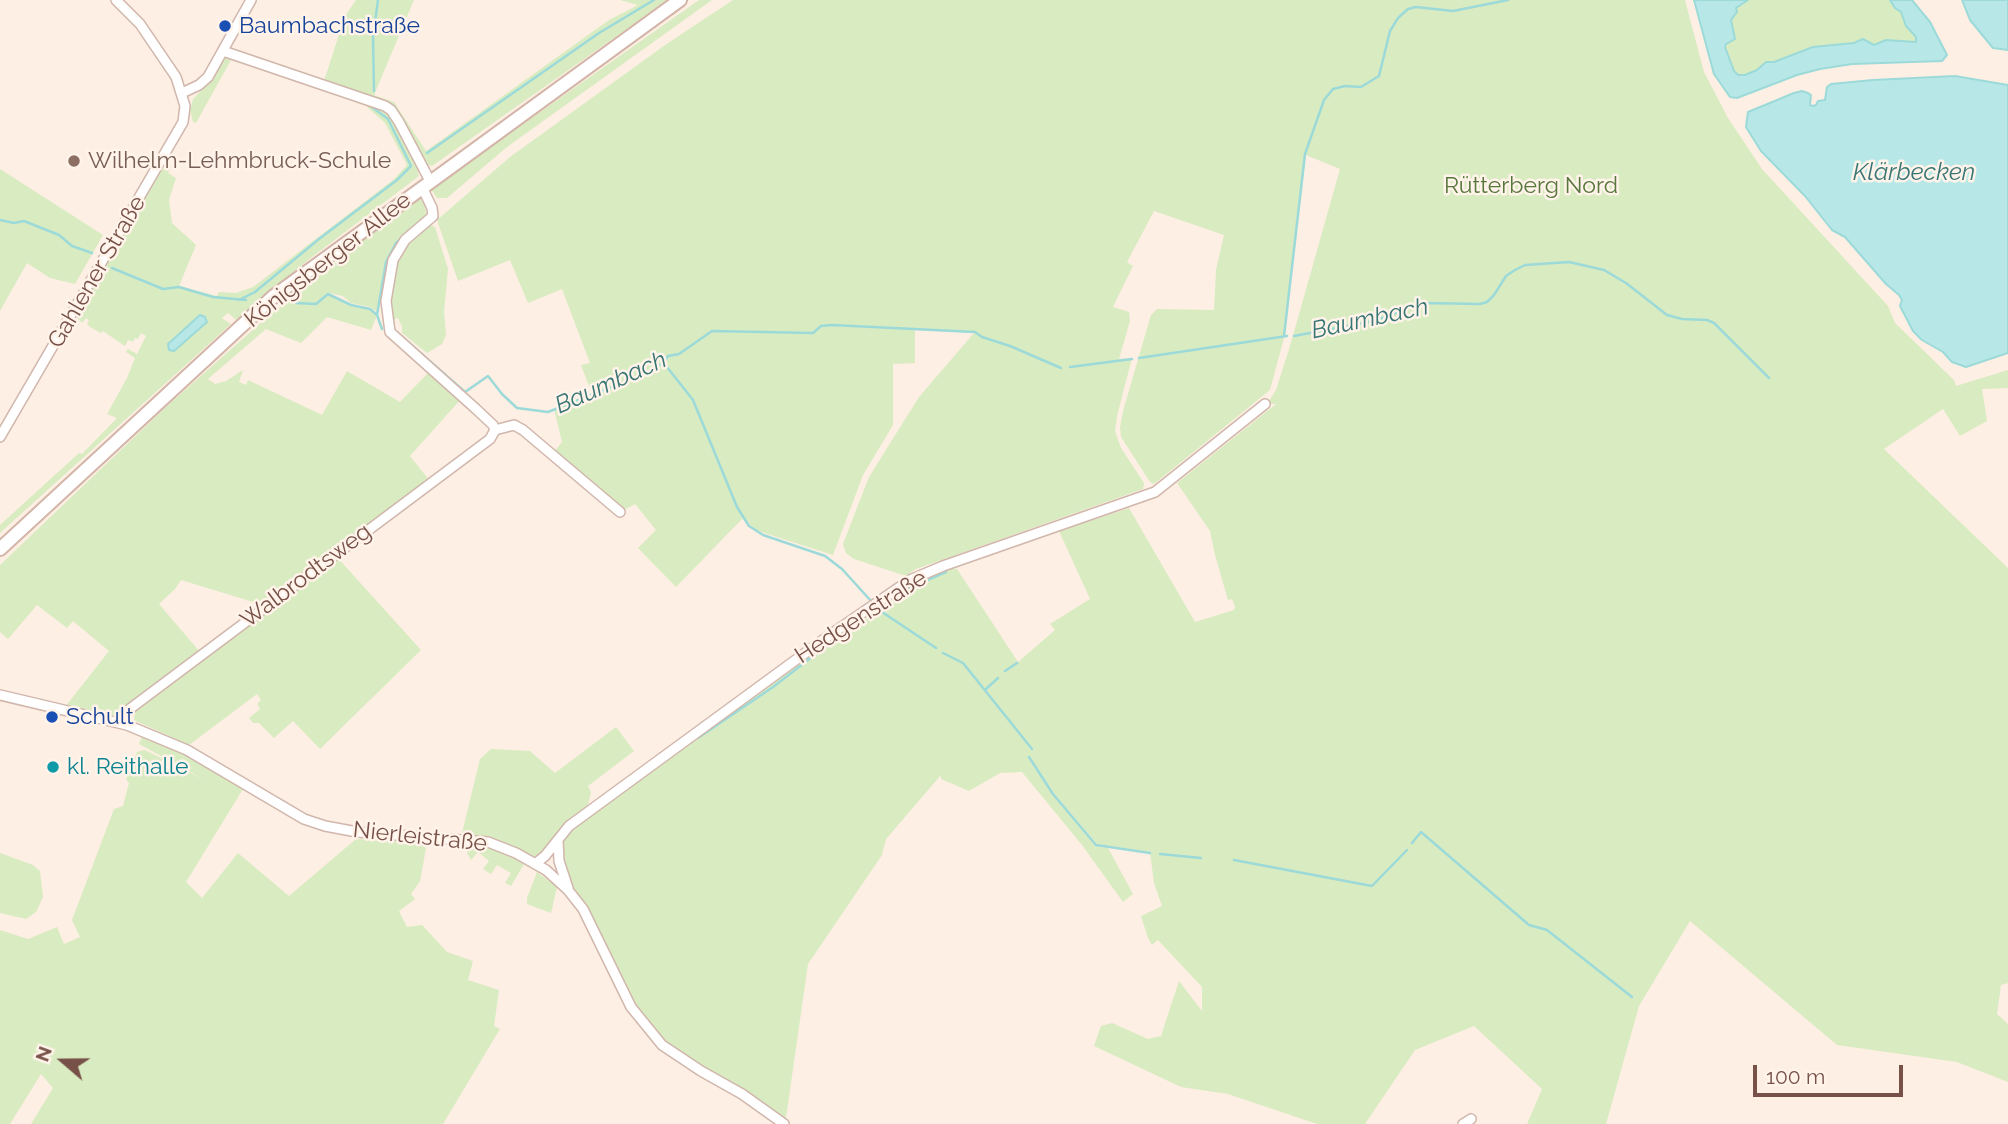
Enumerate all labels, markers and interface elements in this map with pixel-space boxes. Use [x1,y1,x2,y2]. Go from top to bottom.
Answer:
place label: Baumbachstraße [239,12,420,40]
marker: Baumbachstraße [217,18,233,34]
place label: Wilhelm-Lehmbruck-Schule [88,147,391,175]
marker: Wilhelm-Lehmbruck-Schule [66,153,82,169]
water label: Klärbecken [1853,159,1975,187]
park label: Rütterberg Nord [1444,172,1618,200]
street label: Königsberger Allee [239,186,417,334]
street label: Gahlener Straße [42,191,152,353]
water label: Baumbach [1309,293,1431,345]
water label: Baumbach [551,346,671,420]
street label: Walbrodtsweg [235,518,377,634]
street label: Hedgenstraße [790,564,932,670]
place label: Schult [66,703,134,731]
marker: Schult [44,709,60,725]
place label: kl. Reithalle [67,753,188,781]
marker: kl. Reithalle [45,759,61,775]
street label: Nierleistraße [352,816,488,858]
north arrow [28,1026,98,1096]
text: N [30,1043,56,1064]
scale bar [1756,1050,1906,1094]
text: 100 m [1766,1064,1825,1089]

